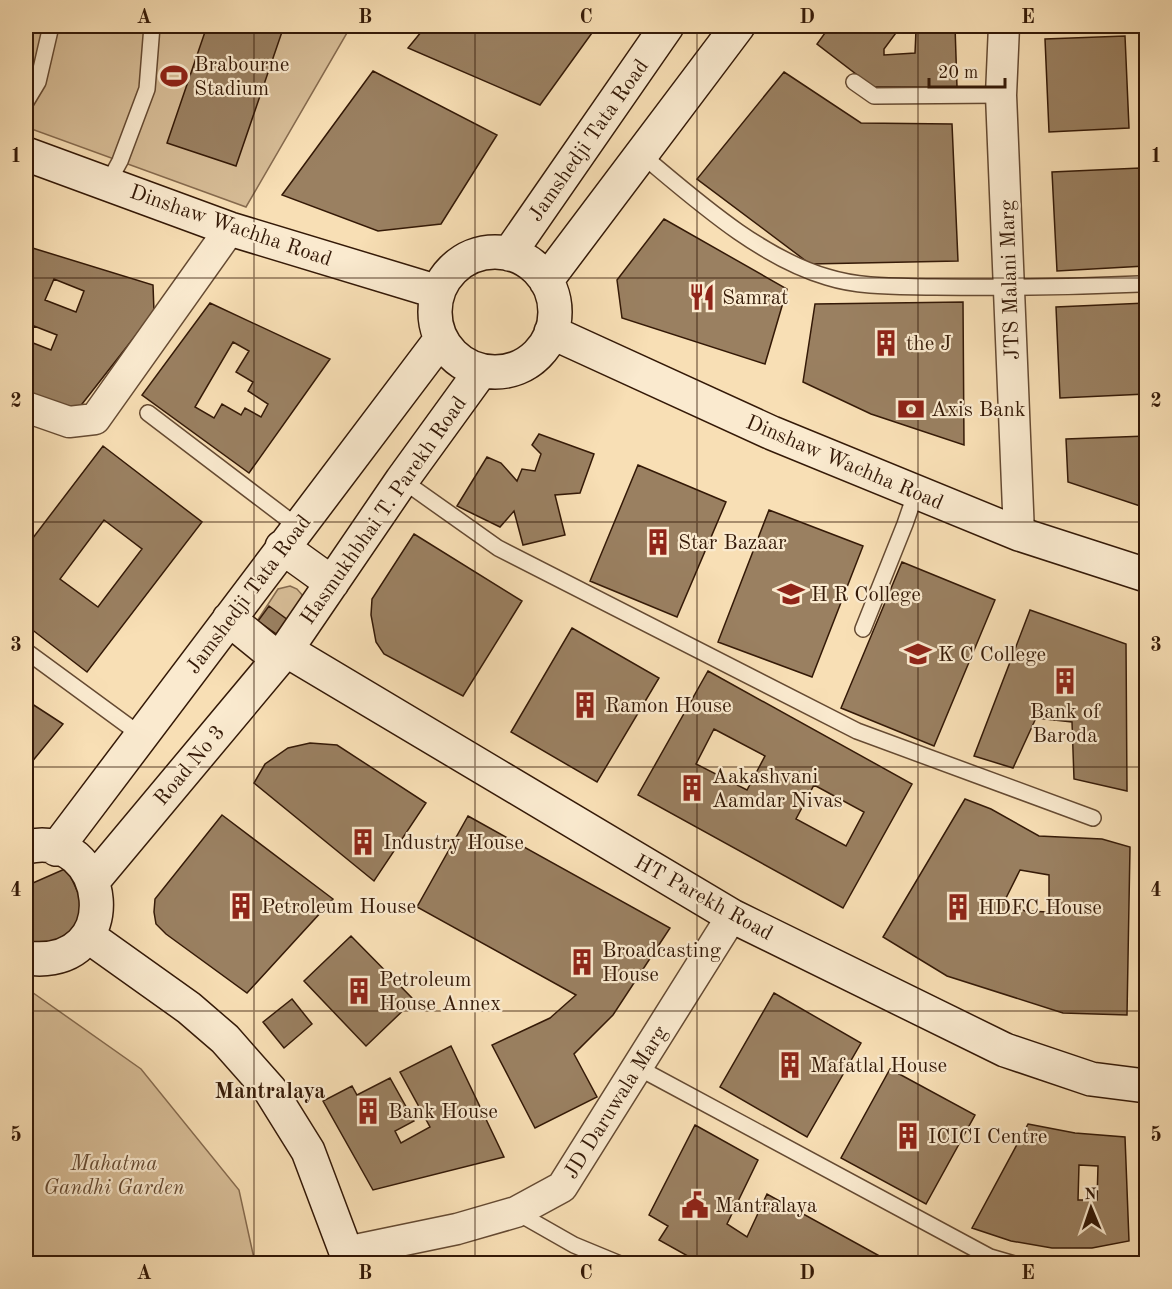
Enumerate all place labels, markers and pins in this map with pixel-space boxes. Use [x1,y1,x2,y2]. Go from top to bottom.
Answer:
place label: Brabourne Stadium [194,55,289,100]
sports icon: Brabourne Stadium [159,61,189,91]
restaurant icon: Samrat [687,282,717,312]
place label: Samrat [722,288,788,309]
building icon: the J [871,328,901,358]
place label: the J [906,334,952,355]
bank icon: Axis Bank [896,394,926,424]
place label: Axis Bank [931,400,1026,421]
building icon: Star Bazaar [643,527,673,557]
place label: Star Bazaar [678,533,787,554]
school or university icon: H R College [776,579,806,609]
place label: H R College [811,585,921,606]
school or university icon: K C College [903,639,933,669]
place label: K C College [938,645,1046,666]
building icon: Bank of Baroda [1050,666,1080,696]
building icon: Ramon House [570,690,600,720]
place label: Ramon House [605,696,732,717]
place label: Bank of Baroda [1030,702,1101,747]
place label: Aakashvani Aamdar Nivas [712,767,843,812]
building icon: Aakashvani Aamdar Nivas [677,773,707,803]
building icon: Industry House [348,827,378,857]
place label: Industry House [383,833,524,854]
building icon: Petroleum House [226,891,256,921]
building icon: HDFC House [943,892,973,922]
place label: Petroleum House [261,897,416,918]
place label: HDFC House [978,898,1102,919]
place label: Broadcasting House [602,941,722,986]
building icon: Broadcasting House [567,947,597,977]
place label: Petroleum House Annex [379,970,501,1015]
building icon: Petroleum House Annex [344,976,374,1006]
building icon: Mafatlal House [775,1050,805,1080]
place label: Mafatlal House [810,1056,947,1077]
building icon: Bank House [353,1096,383,1126]
place label: Bank House [388,1102,498,1123]
building icon: ICICI Centre [893,1121,923,1151]
place label: ICICI Centre [928,1127,1048,1148]
public building icon: Mantralaya [680,1190,710,1220]
place label: Mantralaya [715,1196,817,1217]

